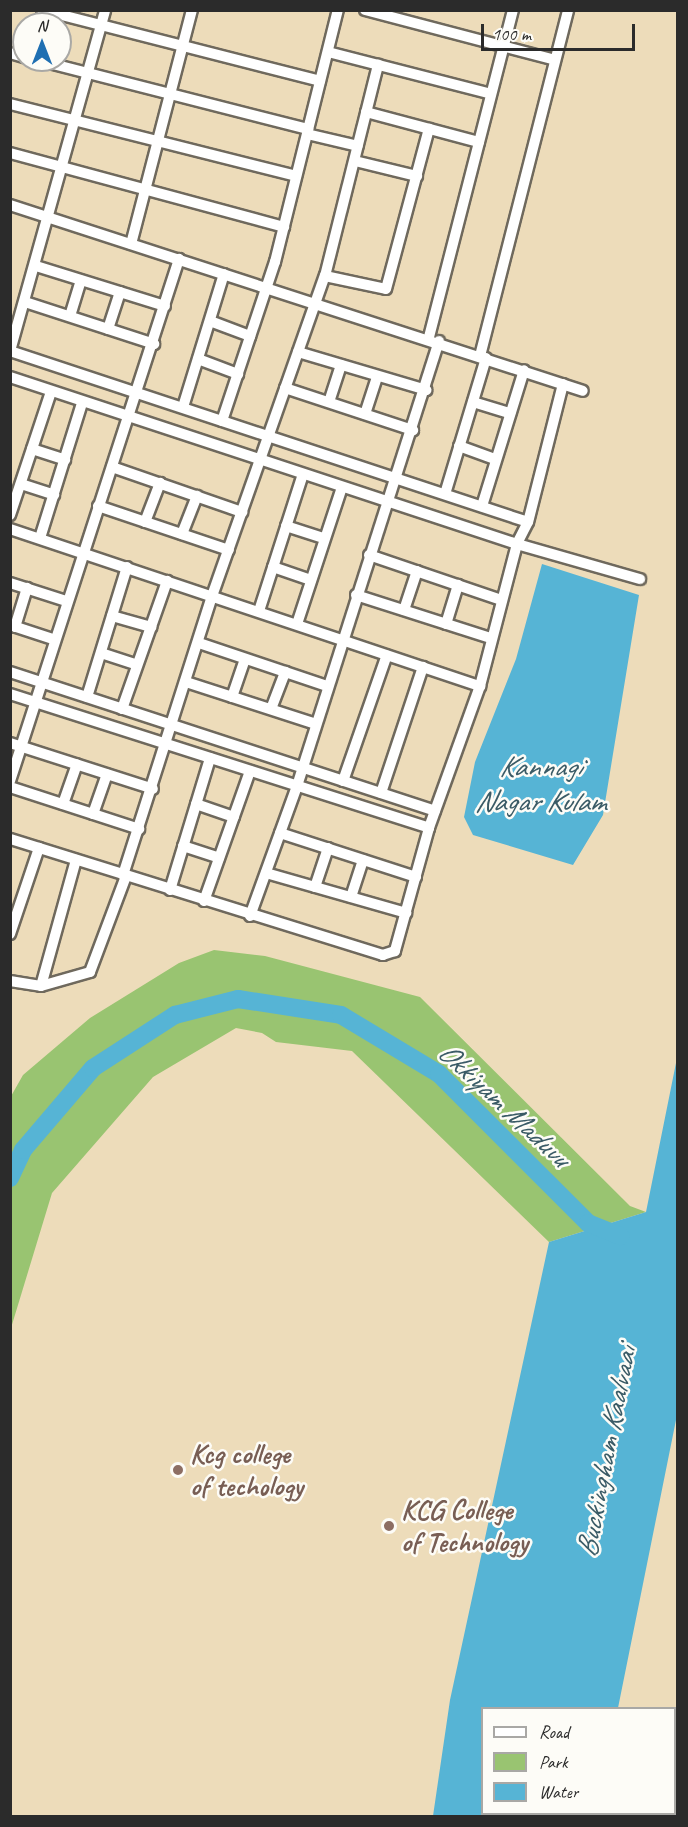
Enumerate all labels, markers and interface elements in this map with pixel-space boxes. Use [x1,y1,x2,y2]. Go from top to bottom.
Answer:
north arrow [12,12,72,72]
scale bar [484,12,638,50]
text: N [37,16,47,36]
text: 100 m [492,23,531,45]
water label: Kannagi Nagar Kulam [474,748,606,819]
water label: Okkiyam Maduvu [430,1034,578,1174]
water label: Buckingham Kaalvaai [568,1344,644,1560]
place label: Kcg college of techology [190,1437,302,1503]
marker: Kcg college of techology [171,1463,185,1477]
place label: KCG College of Technology [401,1493,527,1559]
marker: KCG College of Technology [382,1519,396,1533]
legend [481,1707,676,1815]
text: Road [539,1721,569,1743]
text: Park [539,1751,568,1773]
text: Water [539,1781,578,1803]

